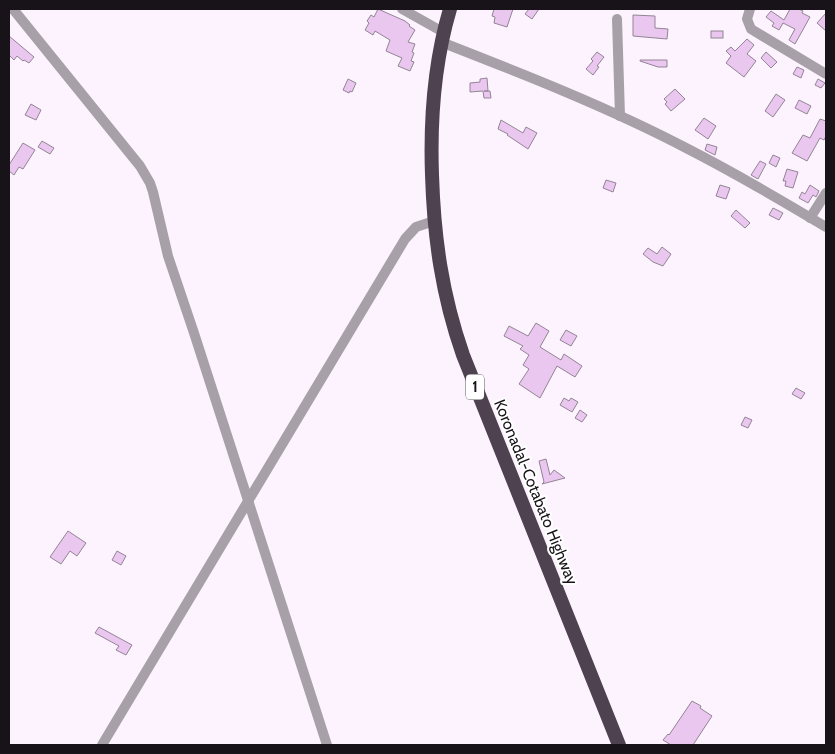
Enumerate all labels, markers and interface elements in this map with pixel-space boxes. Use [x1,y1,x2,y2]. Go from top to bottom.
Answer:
road number: 1 [466,374,484,400]
street label: Koronadal-Cotabato Highway [490,397,582,587]

